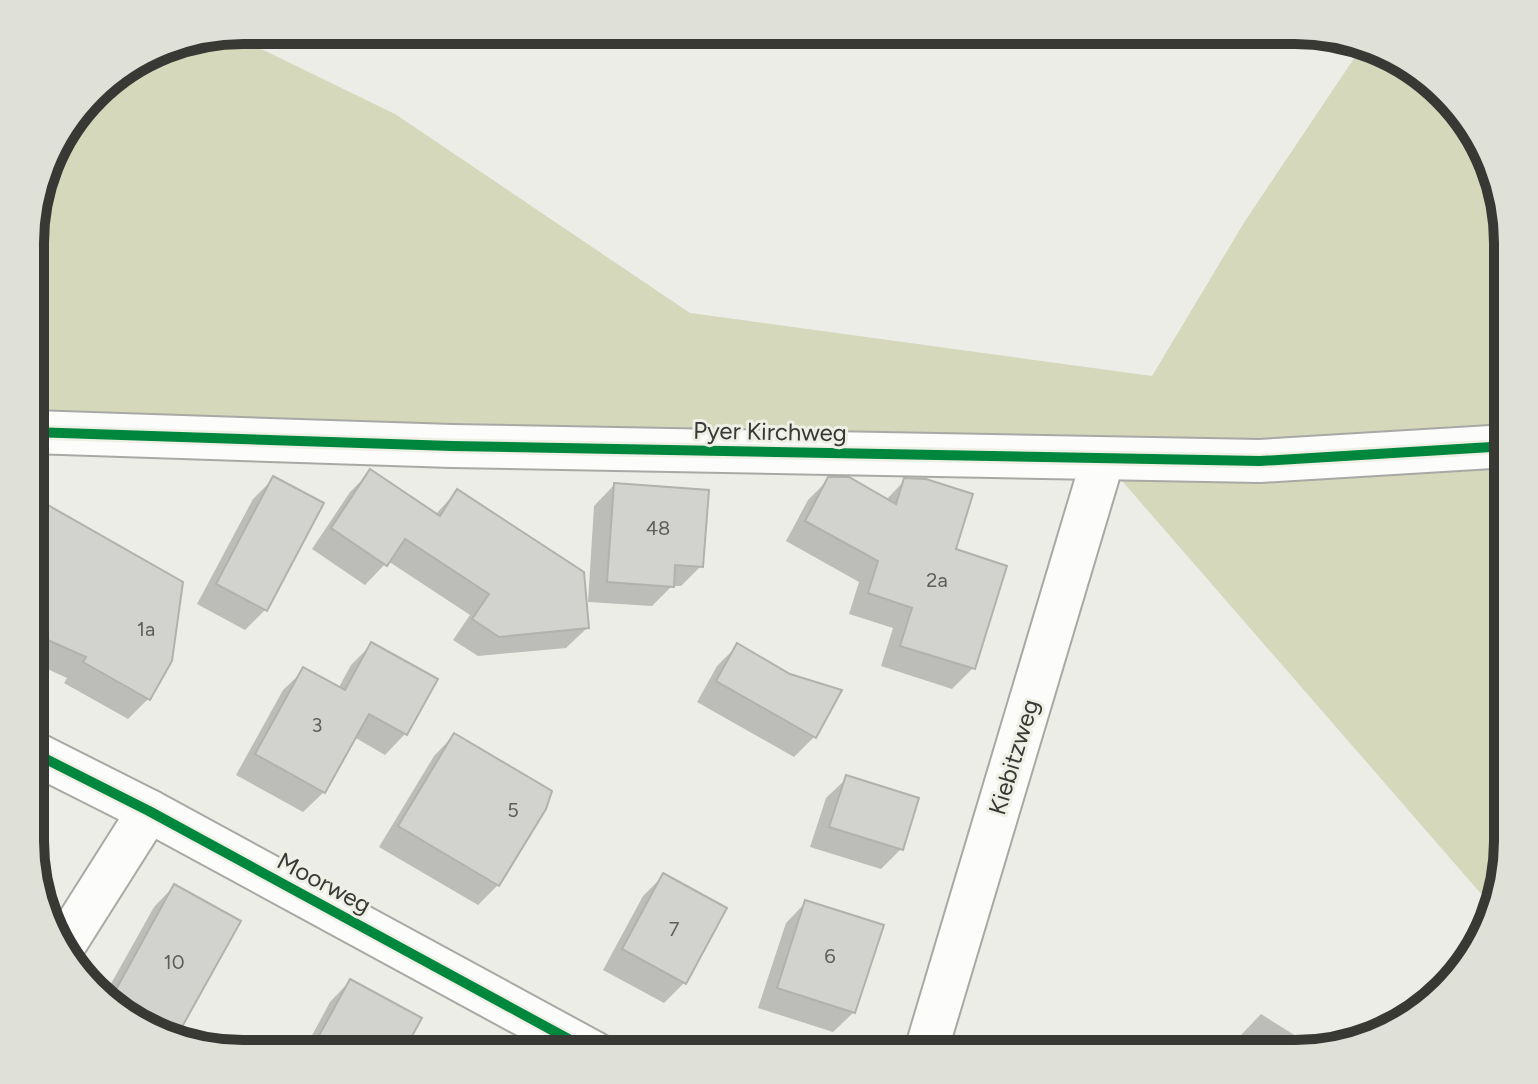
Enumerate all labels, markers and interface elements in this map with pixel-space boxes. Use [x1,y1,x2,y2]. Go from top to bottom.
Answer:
street label: Pyer Kirchweg [693,416,847,447]
house number: 48 [646,516,670,540]
house number: 2a [926,568,948,592]
house number: 1a [137,617,155,641]
street label: Kiebitzweg [982,695,1045,818]
house number: 3 [312,713,322,737]
house number: 5 [507,798,519,822]
street label: Moorweg [272,846,376,919]
house number: 7 [669,917,680,941]
house number: 6 [824,944,836,968]
house number: 10 [163,950,185,974]

